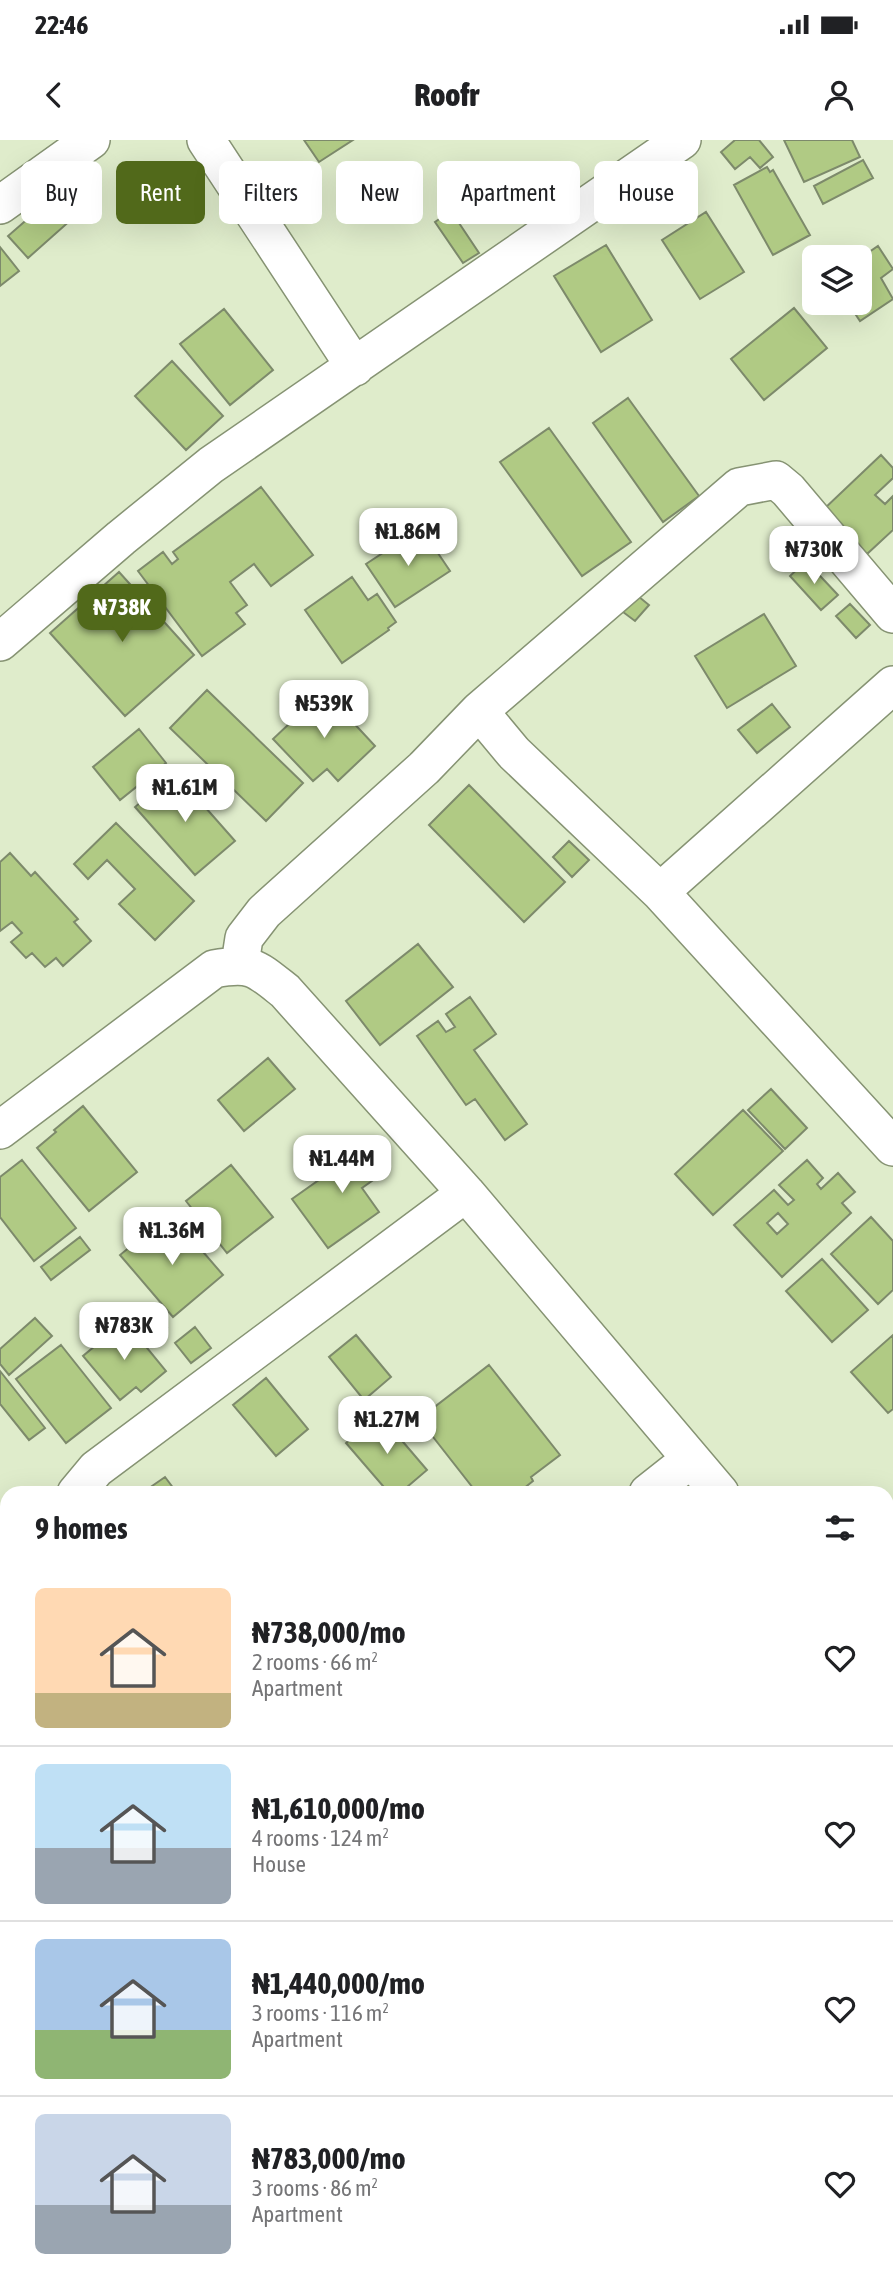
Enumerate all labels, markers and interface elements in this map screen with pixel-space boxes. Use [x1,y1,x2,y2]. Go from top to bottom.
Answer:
text: 22:46 [35,10,89,40]
icon: back [35,76,73,114]
text: Roofr [414,76,479,113]
icon: person [820,76,858,114]
chip: Buy [21,161,102,224]
chip: Rent [116,161,205,224]
chip: Filters [219,161,322,224]
chip: New [336,161,423,224]
chip: Apartment [437,161,580,224]
chip: House [594,161,698,224]
map controls [802,245,872,315]
button: layers [802,245,872,315]
pin: ₦1.86M [351,508,465,568]
text: ₦1.86M [375,518,441,544]
pin: ₦730K [765,526,863,586]
text: ₦730K [785,536,843,562]
pin: ₦738K [73,584,171,644]
text: ₦738K [93,594,151,620]
pin: ₦539K [275,680,373,740]
text: ₦539K [295,690,353,716]
pin: ₦1.61M [128,764,242,824]
text: ₦1.61M [152,774,218,800]
pin: ₦1.44M [285,1136,399,1195]
text: ₦1.44M [309,1145,375,1171]
pin: ₦1.36M [115,1208,229,1267]
text: ₦1.36M [139,1217,205,1243]
pin: ₦783K [75,1302,173,1362]
text: ₦783K [95,1312,153,1338]
pin: ₦1.27M [330,1396,444,1456]
text: ₦1.27M [354,1406,420,1432]
icon: filters [821,1509,859,1547]
text: 9 homes [35,1511,128,1545]
text: ₦738,000/mo [252,1615,405,1649]
icon: home [91,1616,175,1700]
icon: heart [821,1639,859,1677]
text: 2 rooms · 66 m² [252,1649,378,1675]
text: Apartment [252,1675,343,1701]
text: ₦1,610,000/mo [252,1791,425,1825]
icon: home [91,1792,175,1876]
icon: heart [821,1815,859,1853]
text: 4 rooms · 124 m² [252,1825,389,1851]
text: House [252,1851,306,1877]
text: ₦1,440,000/mo [252,1966,425,2000]
icon: home [91,1967,175,2051]
icon: heart [821,1990,859,2028]
text: 3 rooms · 116 m² [252,2000,389,2026]
text: Apartment [252,2026,343,2052]
text: ₦783,000/mo [252,2141,405,2175]
icon: home [91,2142,175,2226]
icon: heart [821,2165,859,2203]
text: 3 rooms · 86 m² [252,2175,378,2201]
text: Apartment [252,2201,343,2227]

